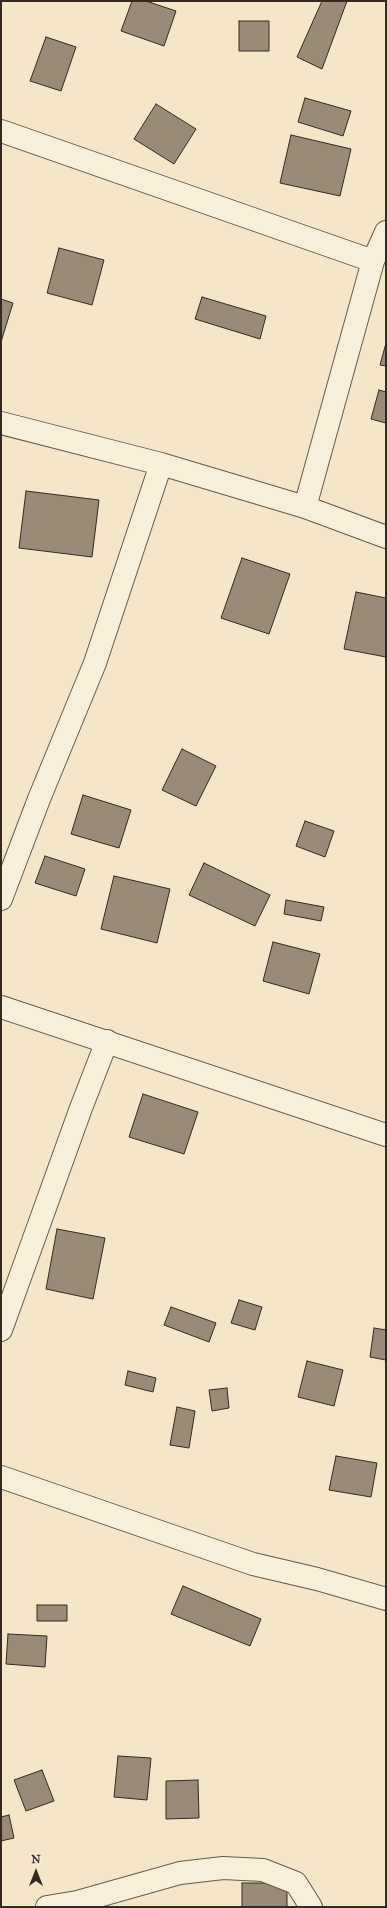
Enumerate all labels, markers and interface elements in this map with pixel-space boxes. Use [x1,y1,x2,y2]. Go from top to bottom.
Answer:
north arrow [16,1852,56,1892]
text: N [31,1853,41,1866]

